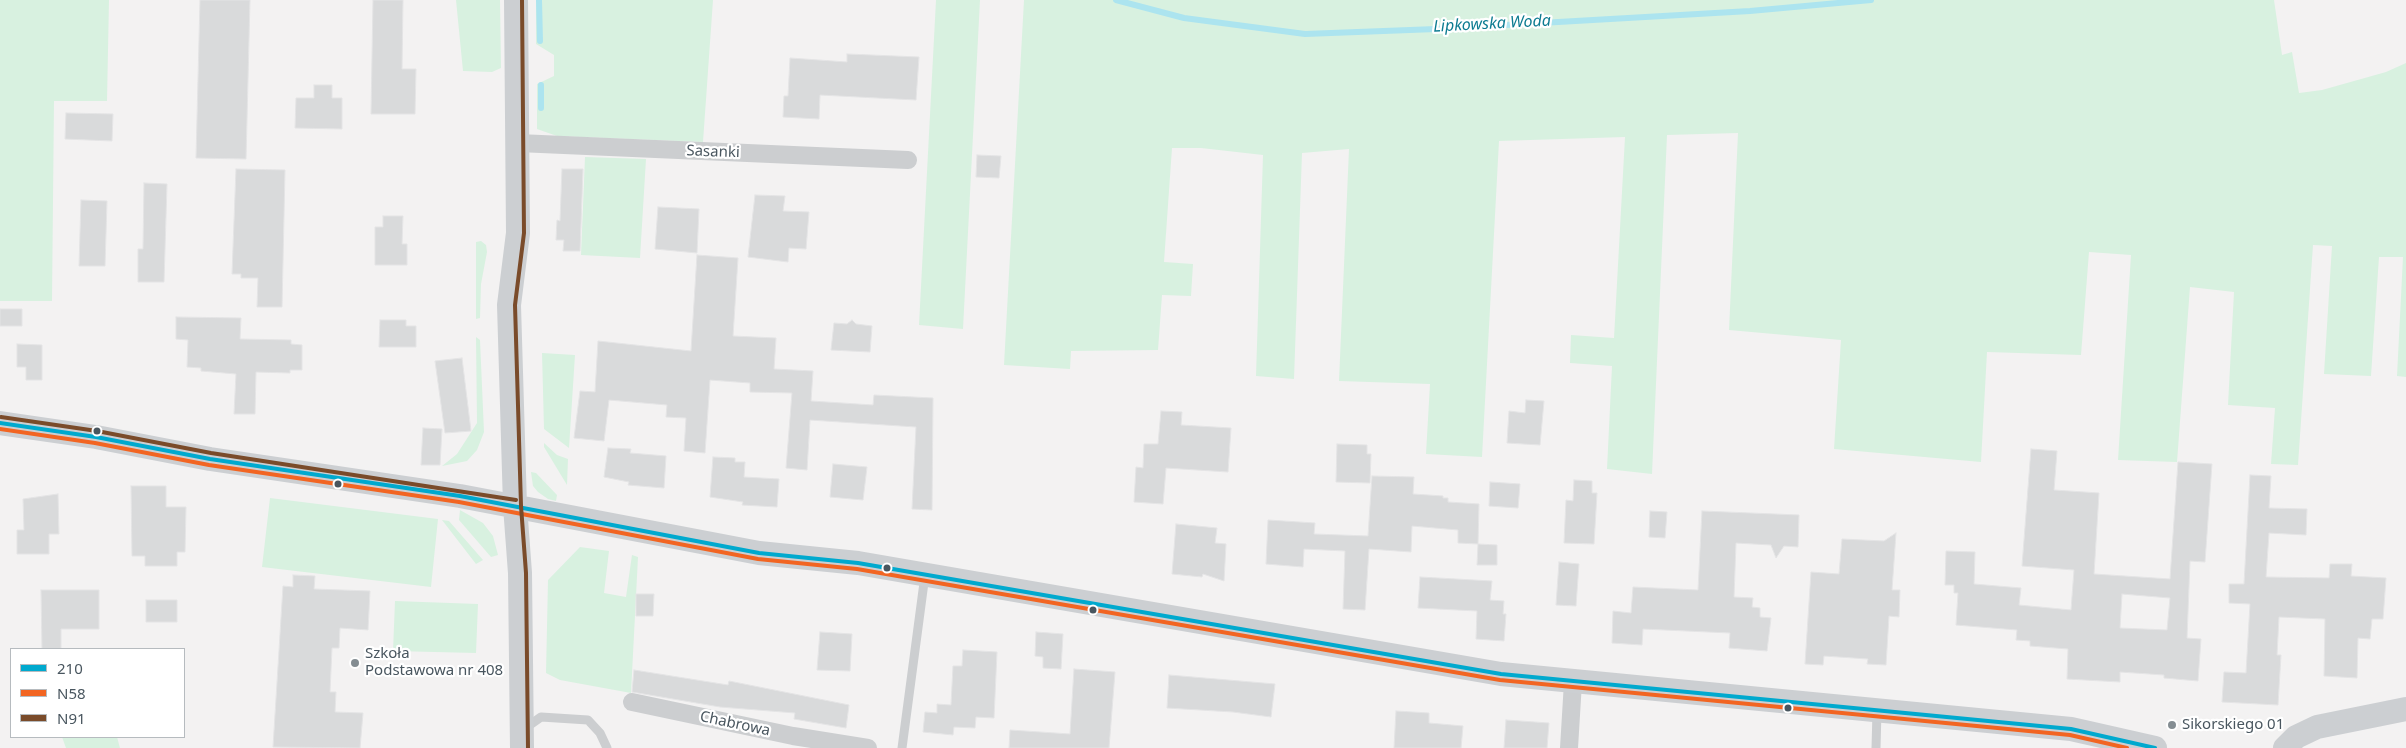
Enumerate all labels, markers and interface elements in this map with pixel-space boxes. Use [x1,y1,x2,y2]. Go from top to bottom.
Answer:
water label: Lipkowska Woda [1433,11,1551,37]
street label: Sasanki [686,142,740,162]
unlabelled marker [92,426,102,436]
unlabelled marker [333,479,343,489]
unlabelled marker [882,563,892,573]
unlabelled marker [1088,605,1098,615]
place label: Szkoła Podstawowa nr 408 [365,645,503,680]
legend [10,648,185,738]
marker: Szkoła Podstawowa nr 408 [349,657,361,669]
text: 210 [57,658,83,678]
text: N58 [57,683,86,703]
unlabelled marker [1783,703,1793,713]
text: N91 [57,708,86,728]
street label: Chabrowa [698,708,772,740]
place label: Sikorskiego 01 [2182,716,2284,734]
marker: Sikorskiego 01 [2166,719,2178,731]

